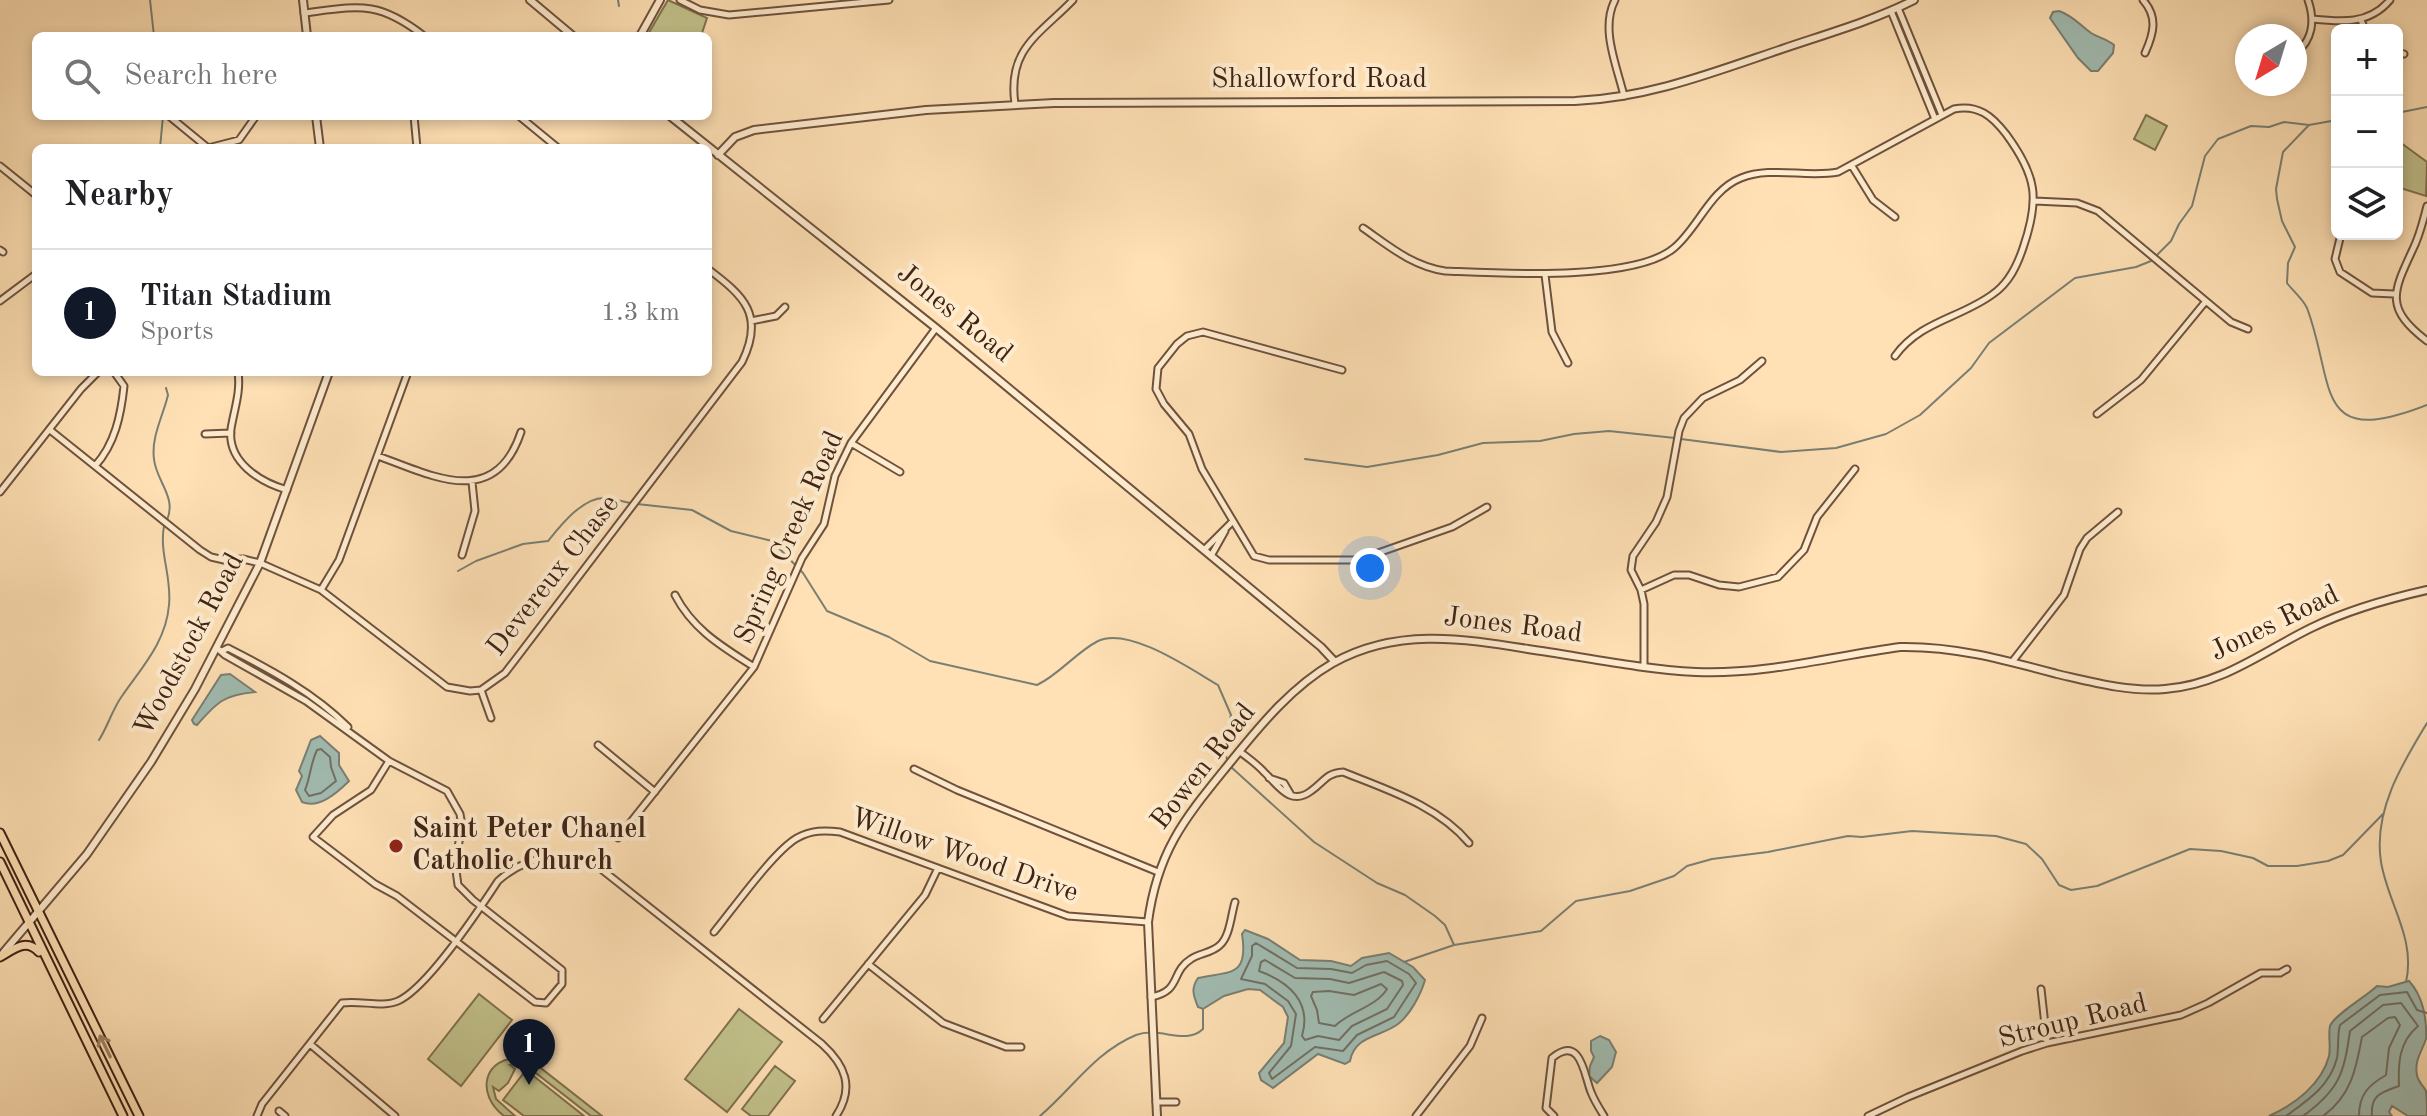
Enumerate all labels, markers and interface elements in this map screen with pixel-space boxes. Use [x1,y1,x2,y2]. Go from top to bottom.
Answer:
north arrow [2235,24,2307,96]
map controls [2331,24,2403,240]
button: + [2331,24,2403,96]
search box [32,32,712,120]
icon: search [60,54,104,98]
text: Search here [124,61,278,91]
street label: Shallowford Road [1211,66,1427,94]
button: − [2331,96,2403,168]
button: layers [2331,168,2403,240]
text: Nearby [64,179,174,213]
street label: Jones Road [891,259,1017,369]
text: Titan Stadium [140,282,332,312]
text: 1 [82,300,98,326]
text: 1.3 km [601,300,680,326]
text: Sports [140,319,214,345]
street label: Spring Creek Road [730,427,850,649]
street label: Devereux Chase [483,490,625,662]
your location [1350,548,1390,588]
street label: Woodstock Road [130,549,250,741]
street label: Jones Road [2206,581,2344,667]
street label: Jones Road [1442,604,1584,648]
street label: Bowen Road [1146,699,1262,835]
street label: Willow Wood Drive [846,804,1082,908]
place label: Saint Peter Chanel Catholic Church [412,816,646,876]
marker: Saint Peter Chanel Catholic Church [387,837,405,855]
street label: Stroup Road [1996,990,2150,1054]
pin: 1 [503,1019,555,1085]
one-way arrow [97,1034,112,1058]

